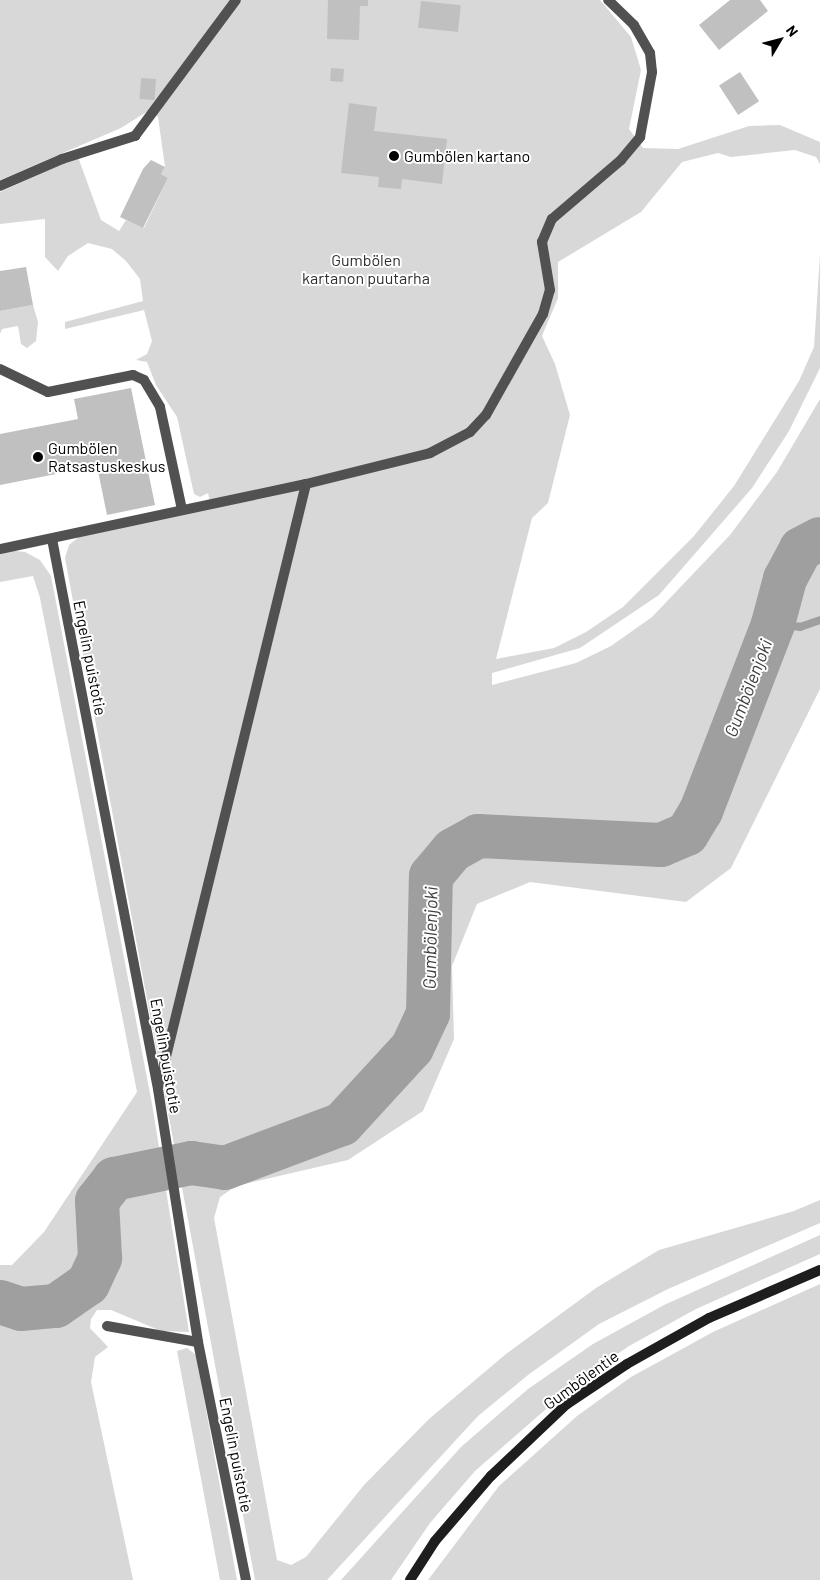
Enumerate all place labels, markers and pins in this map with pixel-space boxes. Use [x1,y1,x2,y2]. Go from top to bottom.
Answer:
place label: Gumbölen kartano [404,146,530,166]
marker: Gumbölen kartano [388,150,400,162]
place label: Gumbölen Ratsastuskeskus [48,438,165,476]
marker: Gumbölen Ratsastuskeskus [32,451,44,463]

